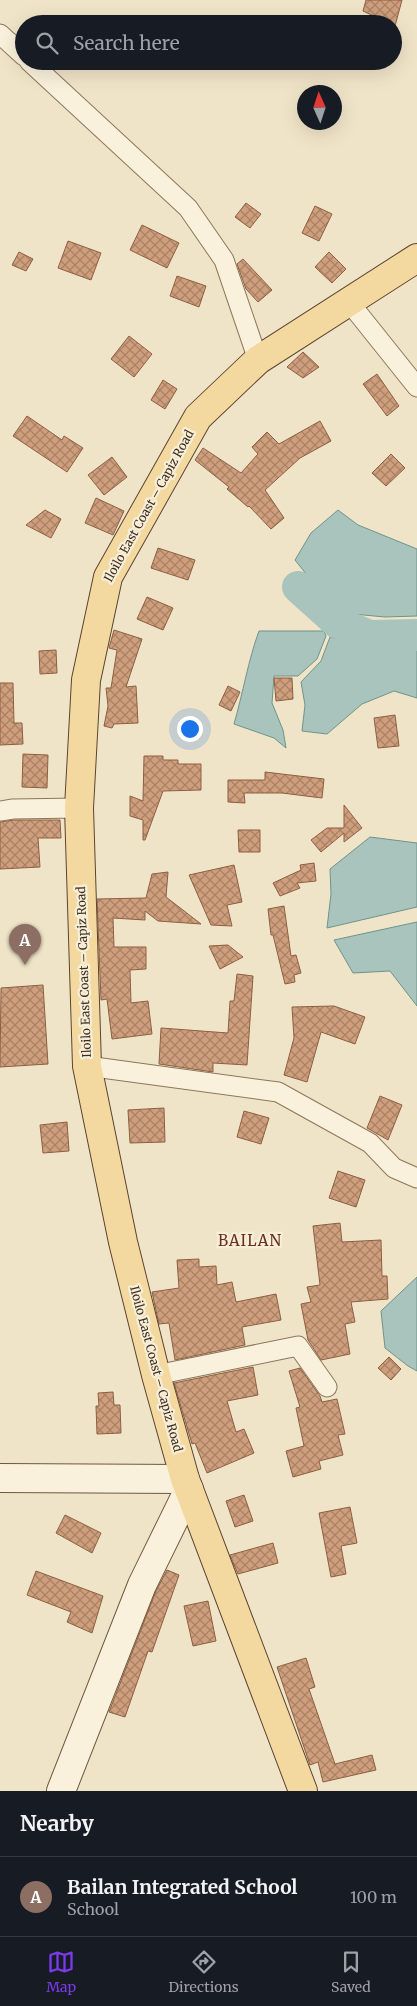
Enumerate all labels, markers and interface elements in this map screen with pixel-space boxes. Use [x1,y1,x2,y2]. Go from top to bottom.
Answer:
search box [15,15,402,70]
icon: search [33,29,61,57]
text: Search here [73,31,180,55]
north arrow [297,85,342,130]
street label: Iloilo East Coast – Capiz Road [100,427,197,584]
your location [177,716,203,742]
street label: Iloilo East Coast – Capiz Road [73,886,94,1058]
pin: A [9,924,41,965]
district label: BAILAN [218,1231,282,1250]
street label: Iloilo East Coast – Capiz Road [127,1284,186,1454]
text: Nearby [20,1810,94,1837]
text: Bailan Integrated School [67,1875,298,1899]
text: A [30,1887,42,1907]
text: 100 m [350,1887,397,1907]
text: School [67,1899,119,1919]
tab: Map [46,1948,76,1996]
tab: Directions [169,1948,239,1996]
tab: Saved [331,1948,371,1996]

